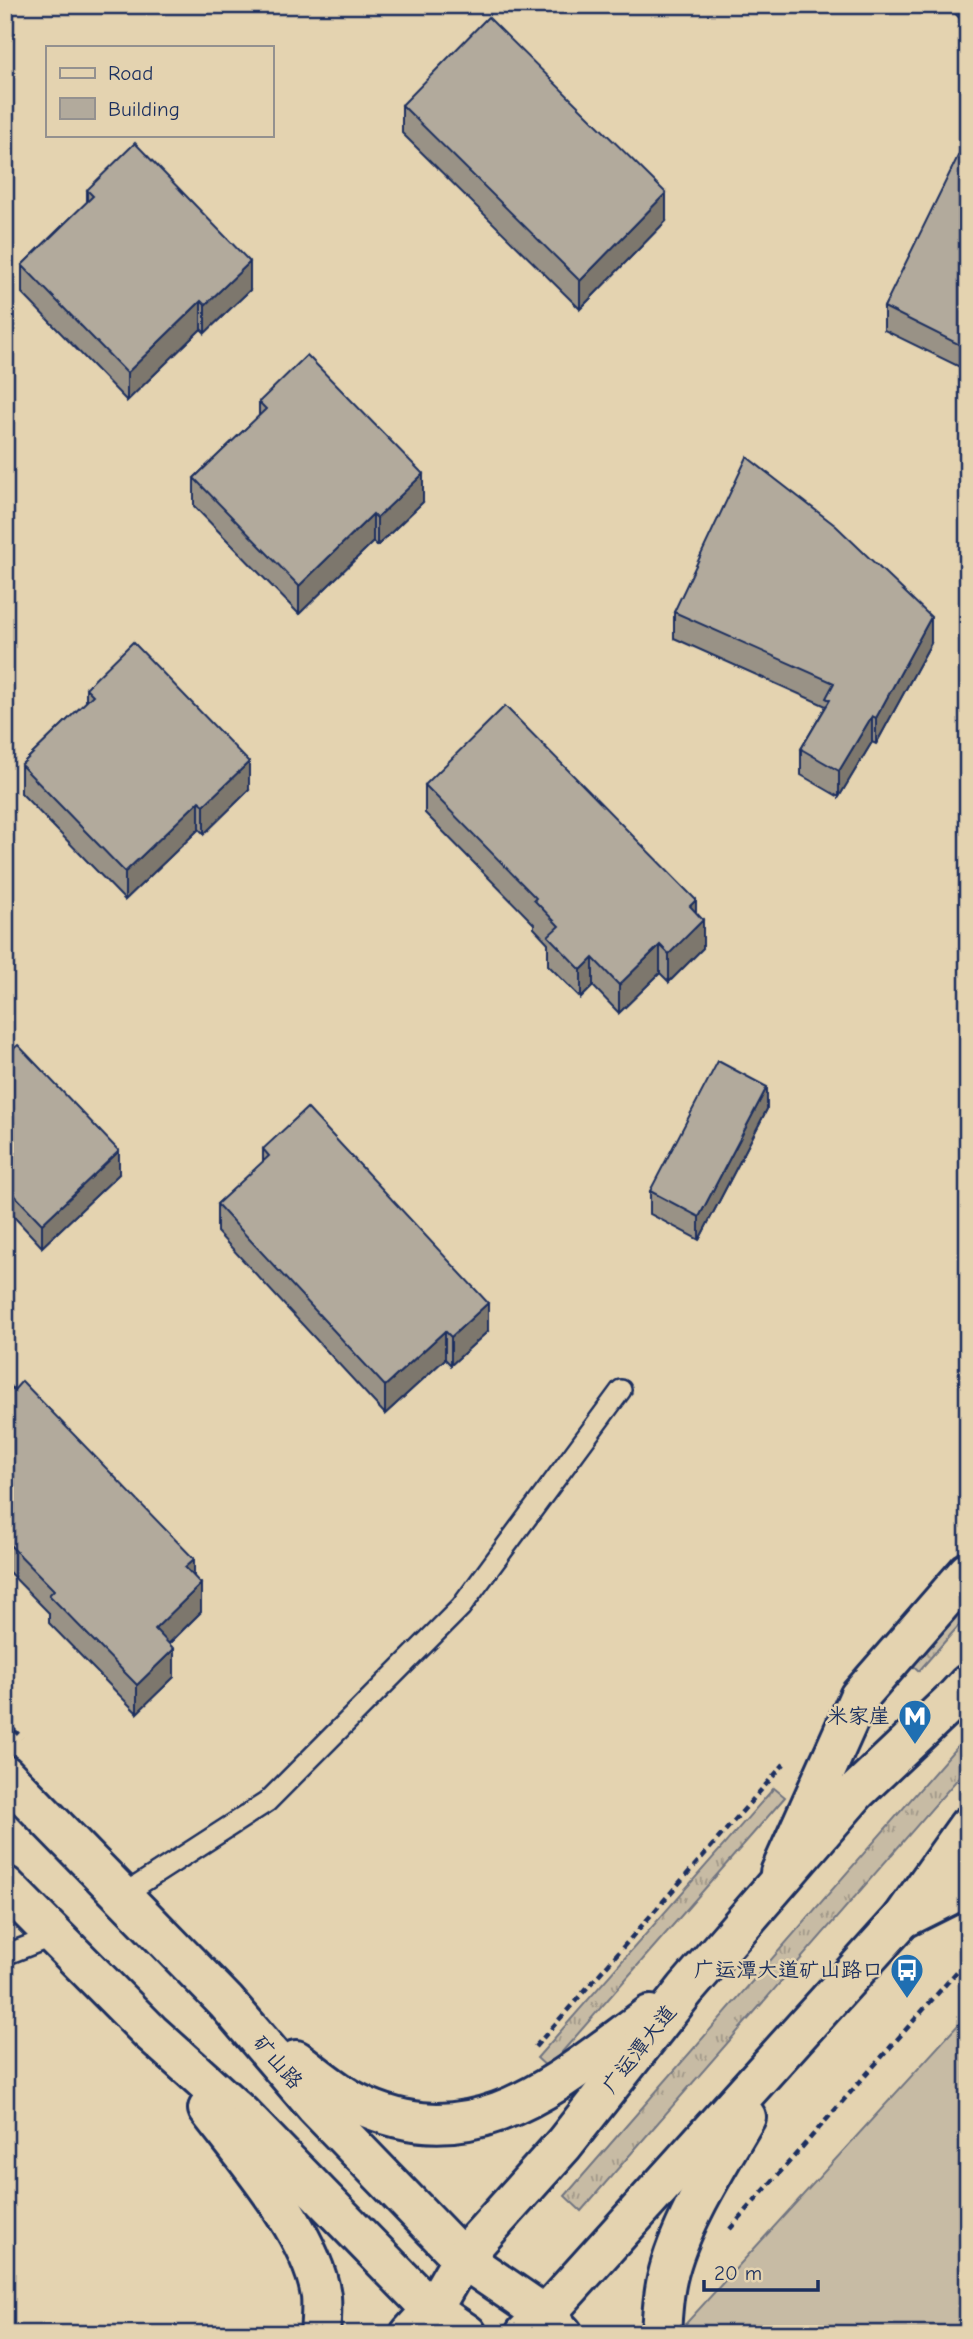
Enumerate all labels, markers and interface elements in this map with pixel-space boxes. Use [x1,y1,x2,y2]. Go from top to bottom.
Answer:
legend [46,46,273,136]
text: Road [108,61,153,85]
text: Building [108,97,180,121]
metro station icon: 米家崖 [896,1697,934,1746]
place label: 米家崖 [827,1704,890,1728]
bus stop icon: 广运潭大道矿山路口 [888,1951,926,2000]
place label: 广运潭大道矿山路口 [694,1958,883,1982]
street label: 广运潭大道 [597,2000,681,2098]
street label: 矿山路 [248,2030,308,2094]
scale bar [704,2248,817,2292]
text: 20 m [714,2261,762,2285]

